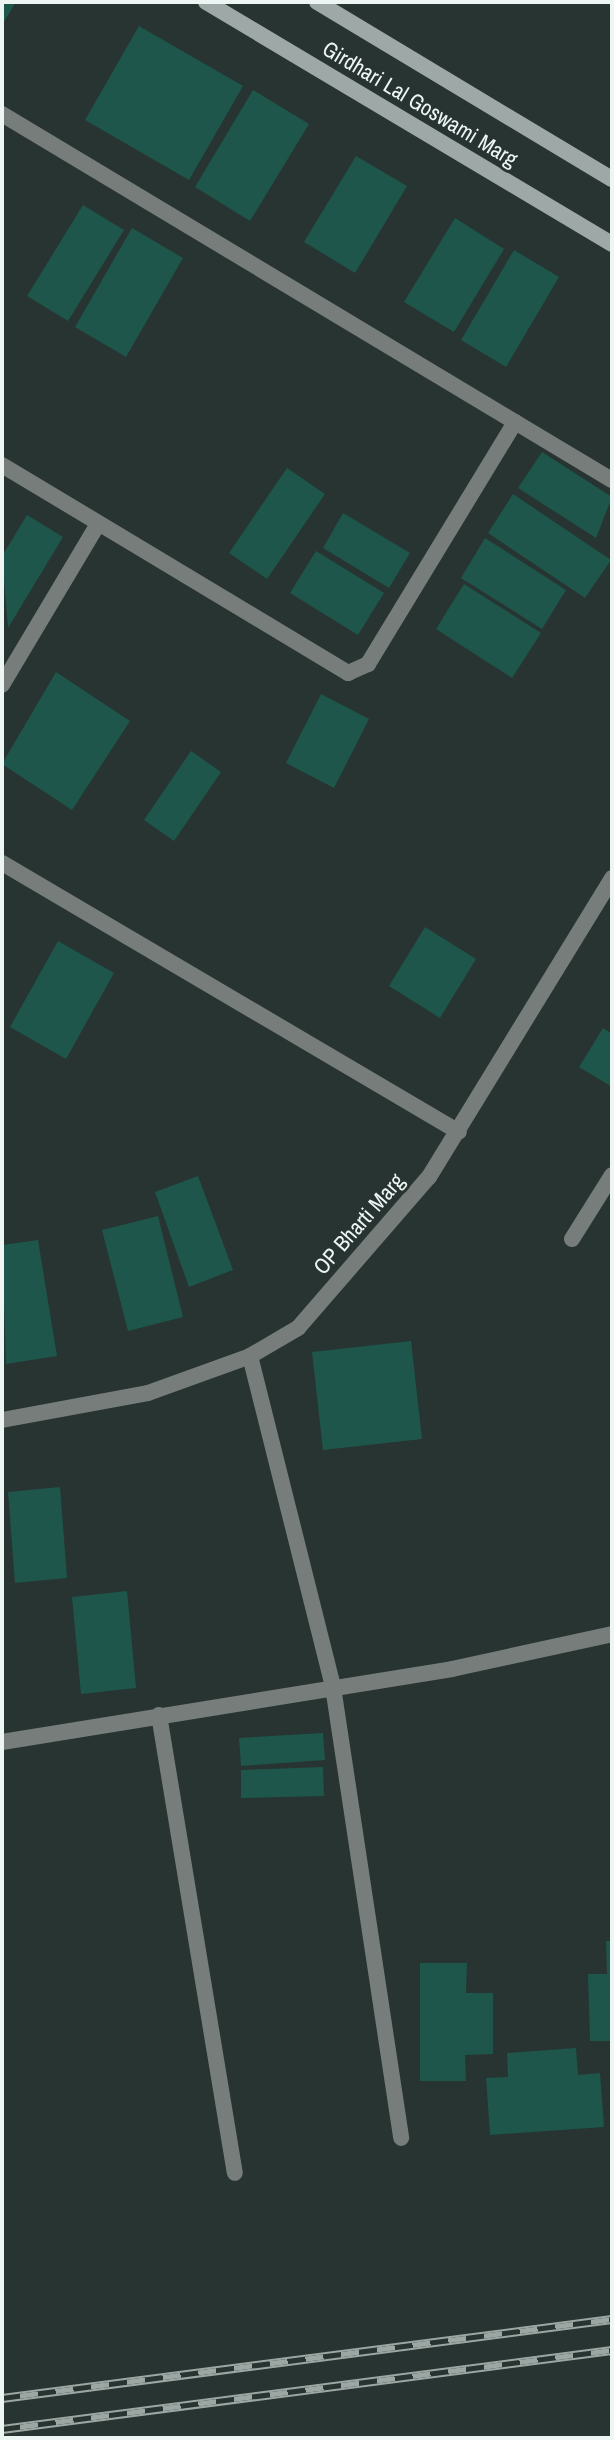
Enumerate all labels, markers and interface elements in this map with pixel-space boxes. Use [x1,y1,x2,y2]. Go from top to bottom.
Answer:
street label: Girdhari Lal Goswami Marg [318,35,522,173]
street label: OP Bharti Marg [308,1168,410,1280]

